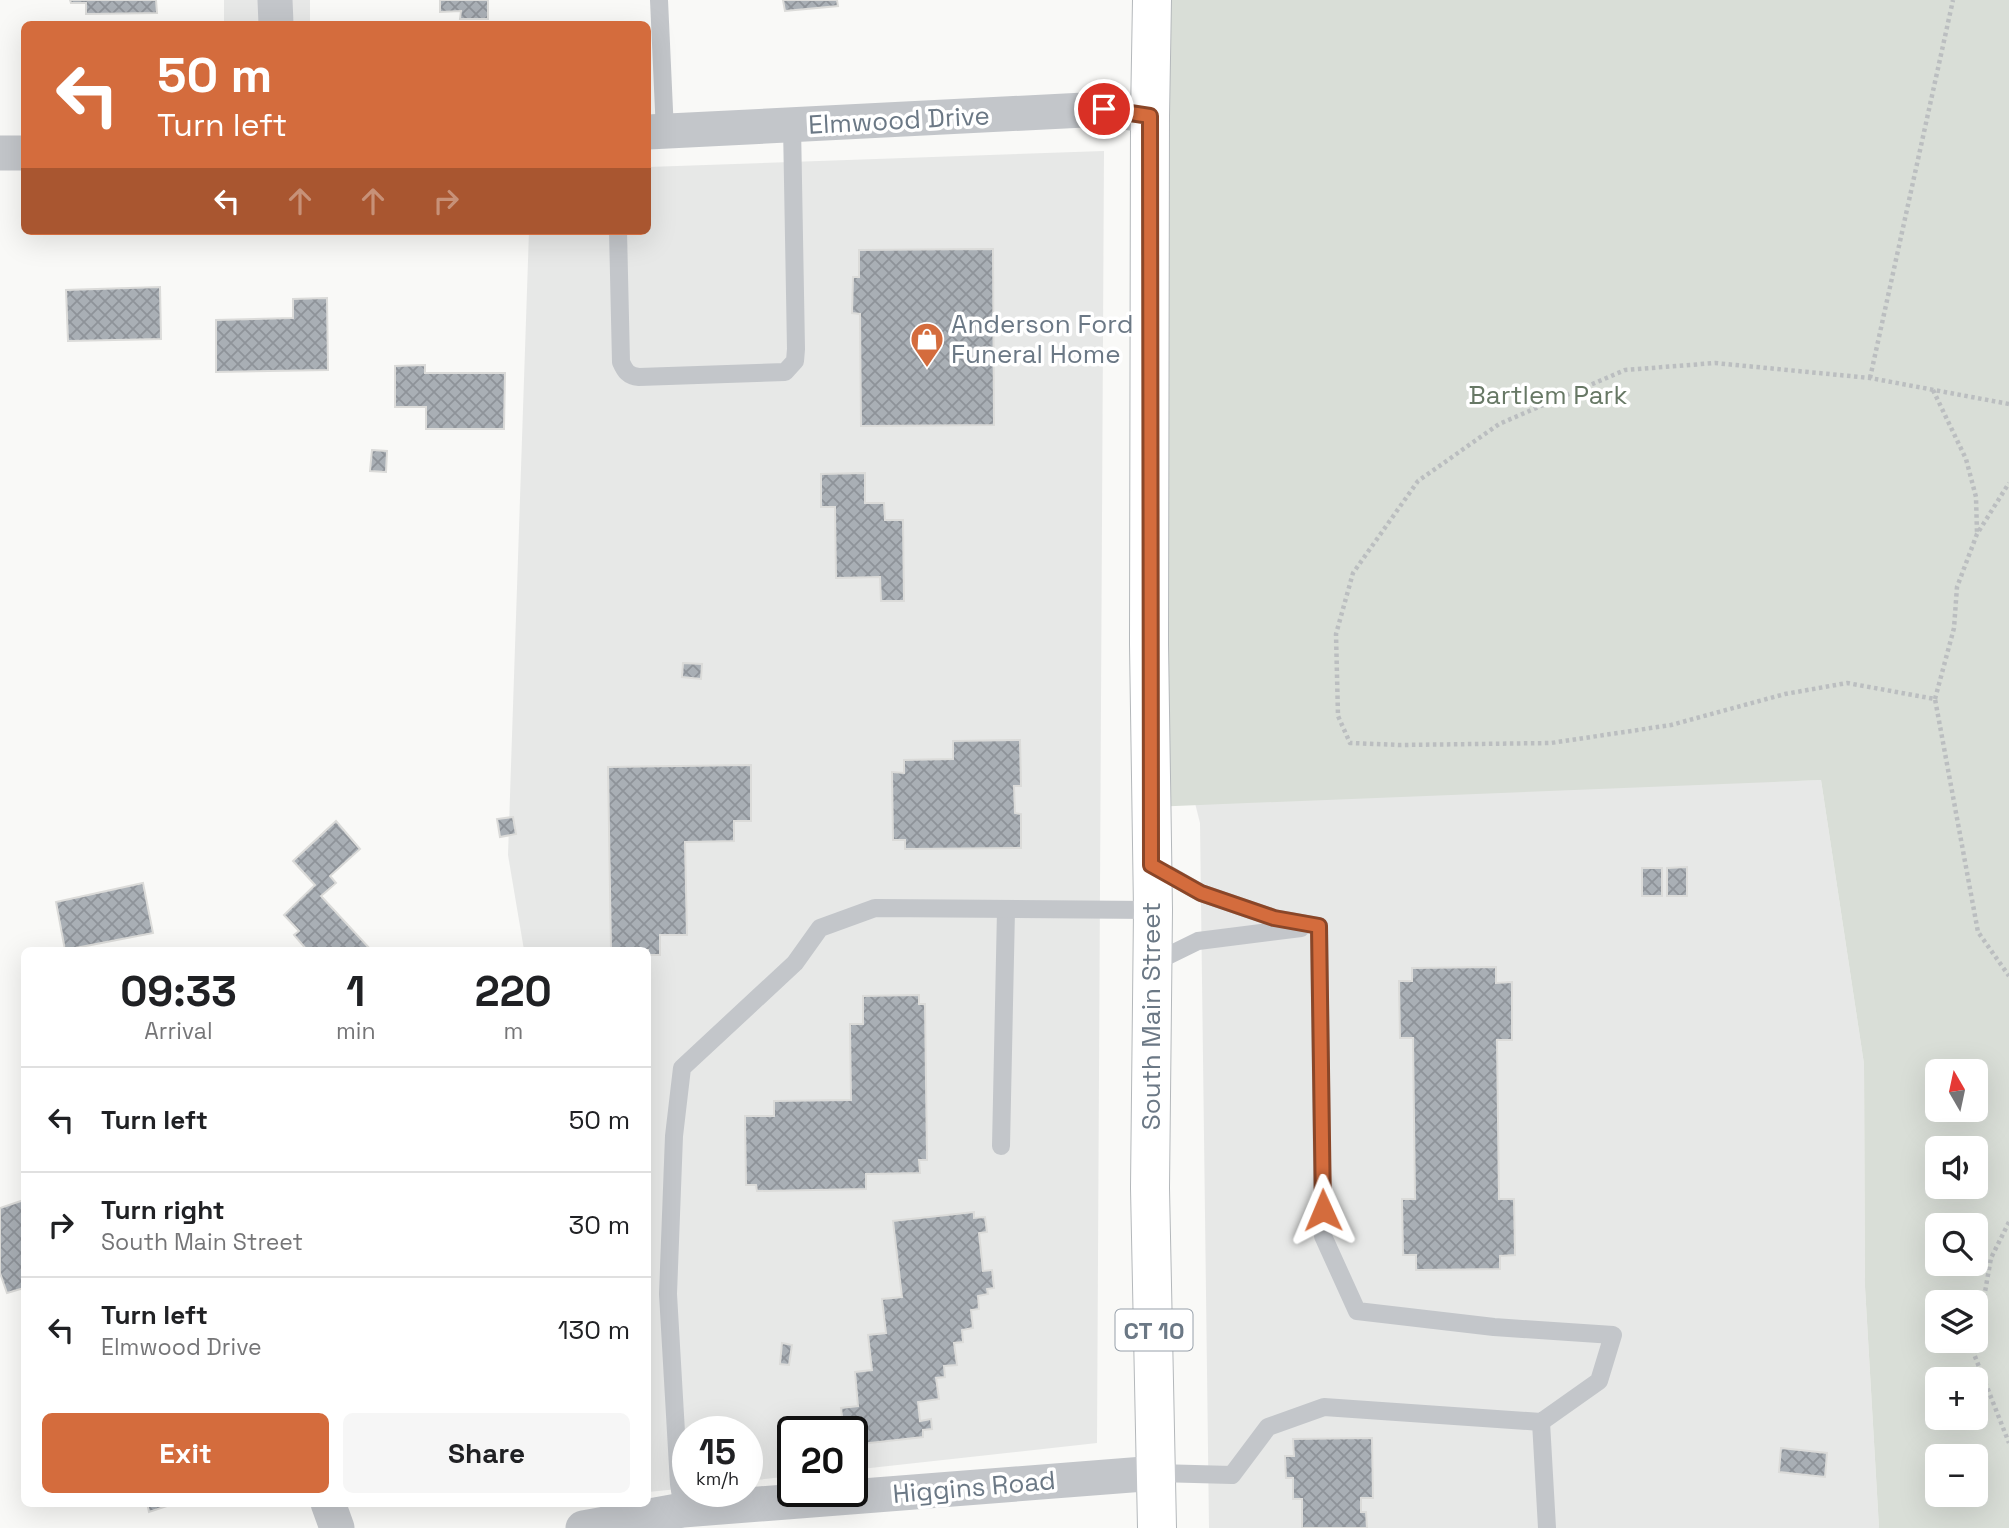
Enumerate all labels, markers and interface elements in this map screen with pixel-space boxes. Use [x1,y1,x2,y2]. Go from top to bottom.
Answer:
text: 50 m [157,44,272,106]
icon: left [42,49,133,140]
pin [1074,79,1134,139]
icon: arrive [1085,90,1123,128]
street label: Elmwood Drive [807,98,991,142]
text: Turn left [157,105,287,145]
icon: left [208,182,246,220]
icon: ahead [281,182,319,220]
icon: ahead [354,182,392,220]
icon: right [427,182,465,220]
place label: Anderson Ford Funeral Home [951,307,1133,371]
shop icon: Anderson Ford Funeral Home [908,320,946,369]
park label: Bartlem Park [1469,378,1627,412]
street label: South Main Street [1134,902,1168,1130]
text: 09:33 [120,965,237,1018]
text: 1 [346,965,365,1018]
text: 220 [475,965,552,1018]
text: Arrival [144,1016,213,1046]
text: min [336,1016,376,1046]
text: m [503,1016,523,1046]
north arrow [1925,1059,1988,1122]
map controls [1925,1059,1988,1507]
icon: left [42,1101,80,1139]
text: Turn left [101,1103,208,1137]
text: 50 m [569,1103,630,1137]
button: sound [1925,1136,1988,1199]
position arrow [1286,1173,1360,1247]
text: Turn right [101,1193,225,1227]
icon: right [42,1206,80,1244]
text: 30 m [569,1208,630,1242]
button: search [1925,1213,1988,1276]
text: South Main Street [101,1227,303,1257]
button: layers [1925,1290,1988,1353]
text: Turn left [101,1298,208,1332]
road number: CT 10 [1116,1310,1192,1350]
icon: left [42,1311,80,1349]
text: 130 m [558,1313,630,1347]
text: Elmwood Drive [101,1332,262,1362]
button: + [1925,1367,1988,1430]
button: Exit [42,1413,329,1493]
button: Share [343,1413,630,1493]
speed limit sign: 20 [777,1416,868,1507]
text: 15 [699,1430,736,1474]
button: − [1925,1444,1988,1507]
street label: Higgins Road [891,1463,1057,1511]
text: km/h [696,1467,739,1490]

